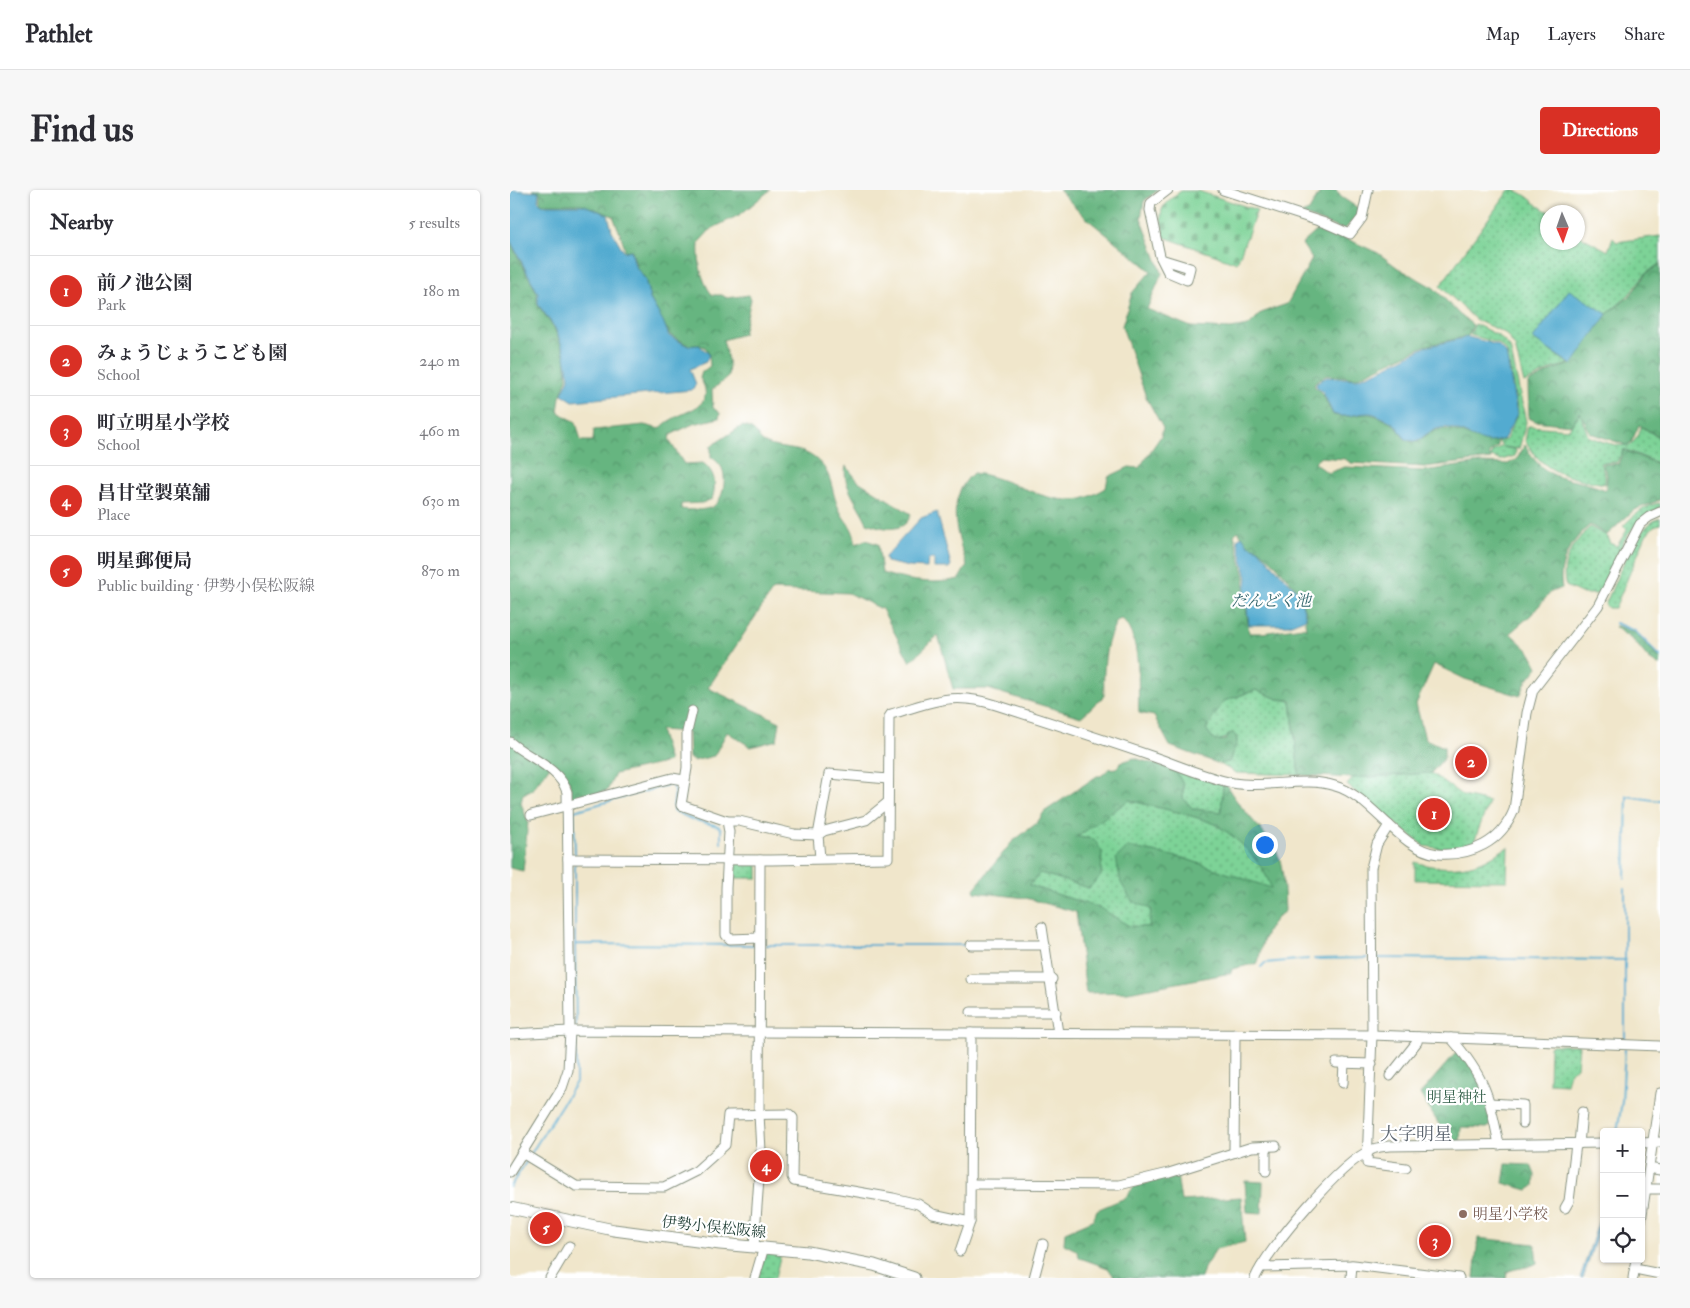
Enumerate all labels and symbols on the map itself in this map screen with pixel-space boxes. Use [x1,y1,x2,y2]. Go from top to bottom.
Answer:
north arrow [1540,205,1585,250]
water label: だんどく池 [1231,591,1313,611]
pin: 2 [1455,743,1487,781]
pin: 1 [1418,795,1450,833]
your location [1252,832,1278,858]
park label: 明星神社 [1427,1088,1487,1107]
district label: 大字明星 [1380,1123,1452,1146]
pin: 4 [750,1147,782,1185]
place label: 明星小学校 [1473,1205,1548,1224]
marker: 明星小学校 [1457,1208,1469,1220]
pin: 5 [530,1209,562,1247]
street label: 伊勢小俣松阪線 [661,1213,767,1242]
pin: 3 [1419,1222,1451,1260]

